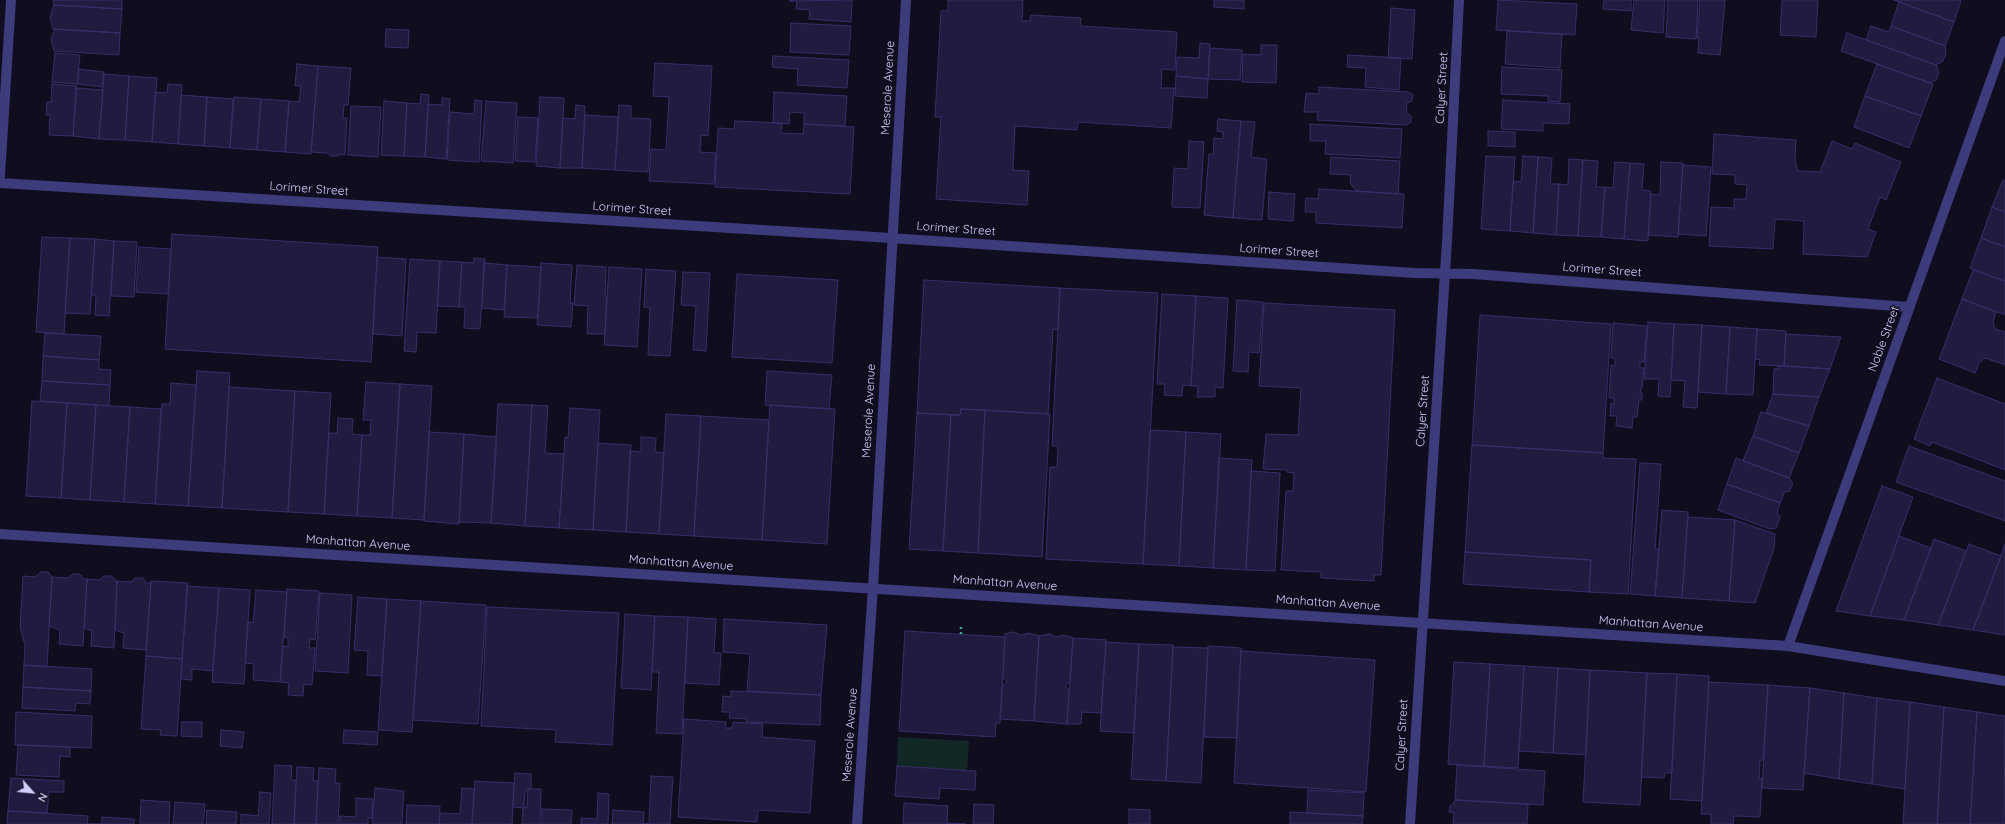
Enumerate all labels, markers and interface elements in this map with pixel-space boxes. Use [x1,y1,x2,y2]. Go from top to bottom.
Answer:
street label: Meserole Avenue [878,40,898,136]
street label: Calyer Street [1433,52,1451,124]
street label: Lorimer Street [269,179,349,199]
street label: Lorimer Street [592,199,672,219]
street label: Lorimer Street [916,219,996,239]
street label: Lorimer Street [1239,241,1319,261]
street label: Lorimer Street [1562,260,1642,280]
street label: Noble Street [1865,304,1903,374]
street label: Meserole Avenue [859,363,879,459]
street label: Calyer Street [1413,375,1433,447]
street label: Manhattan Avenue [305,532,411,554]
street label: Manhattan Avenue [628,552,734,574]
street label: Manhattan Avenue [952,572,1058,594]
street label: Manhattan Avenue [1275,592,1381,614]
street label: Manhattan Avenue [1598,613,1704,635]
street label: Meserole Avenue [840,687,860,783]
street label: Calyer Street [1393,699,1411,771]
north arrow [12,772,52,812]
text: N [35,791,51,804]

